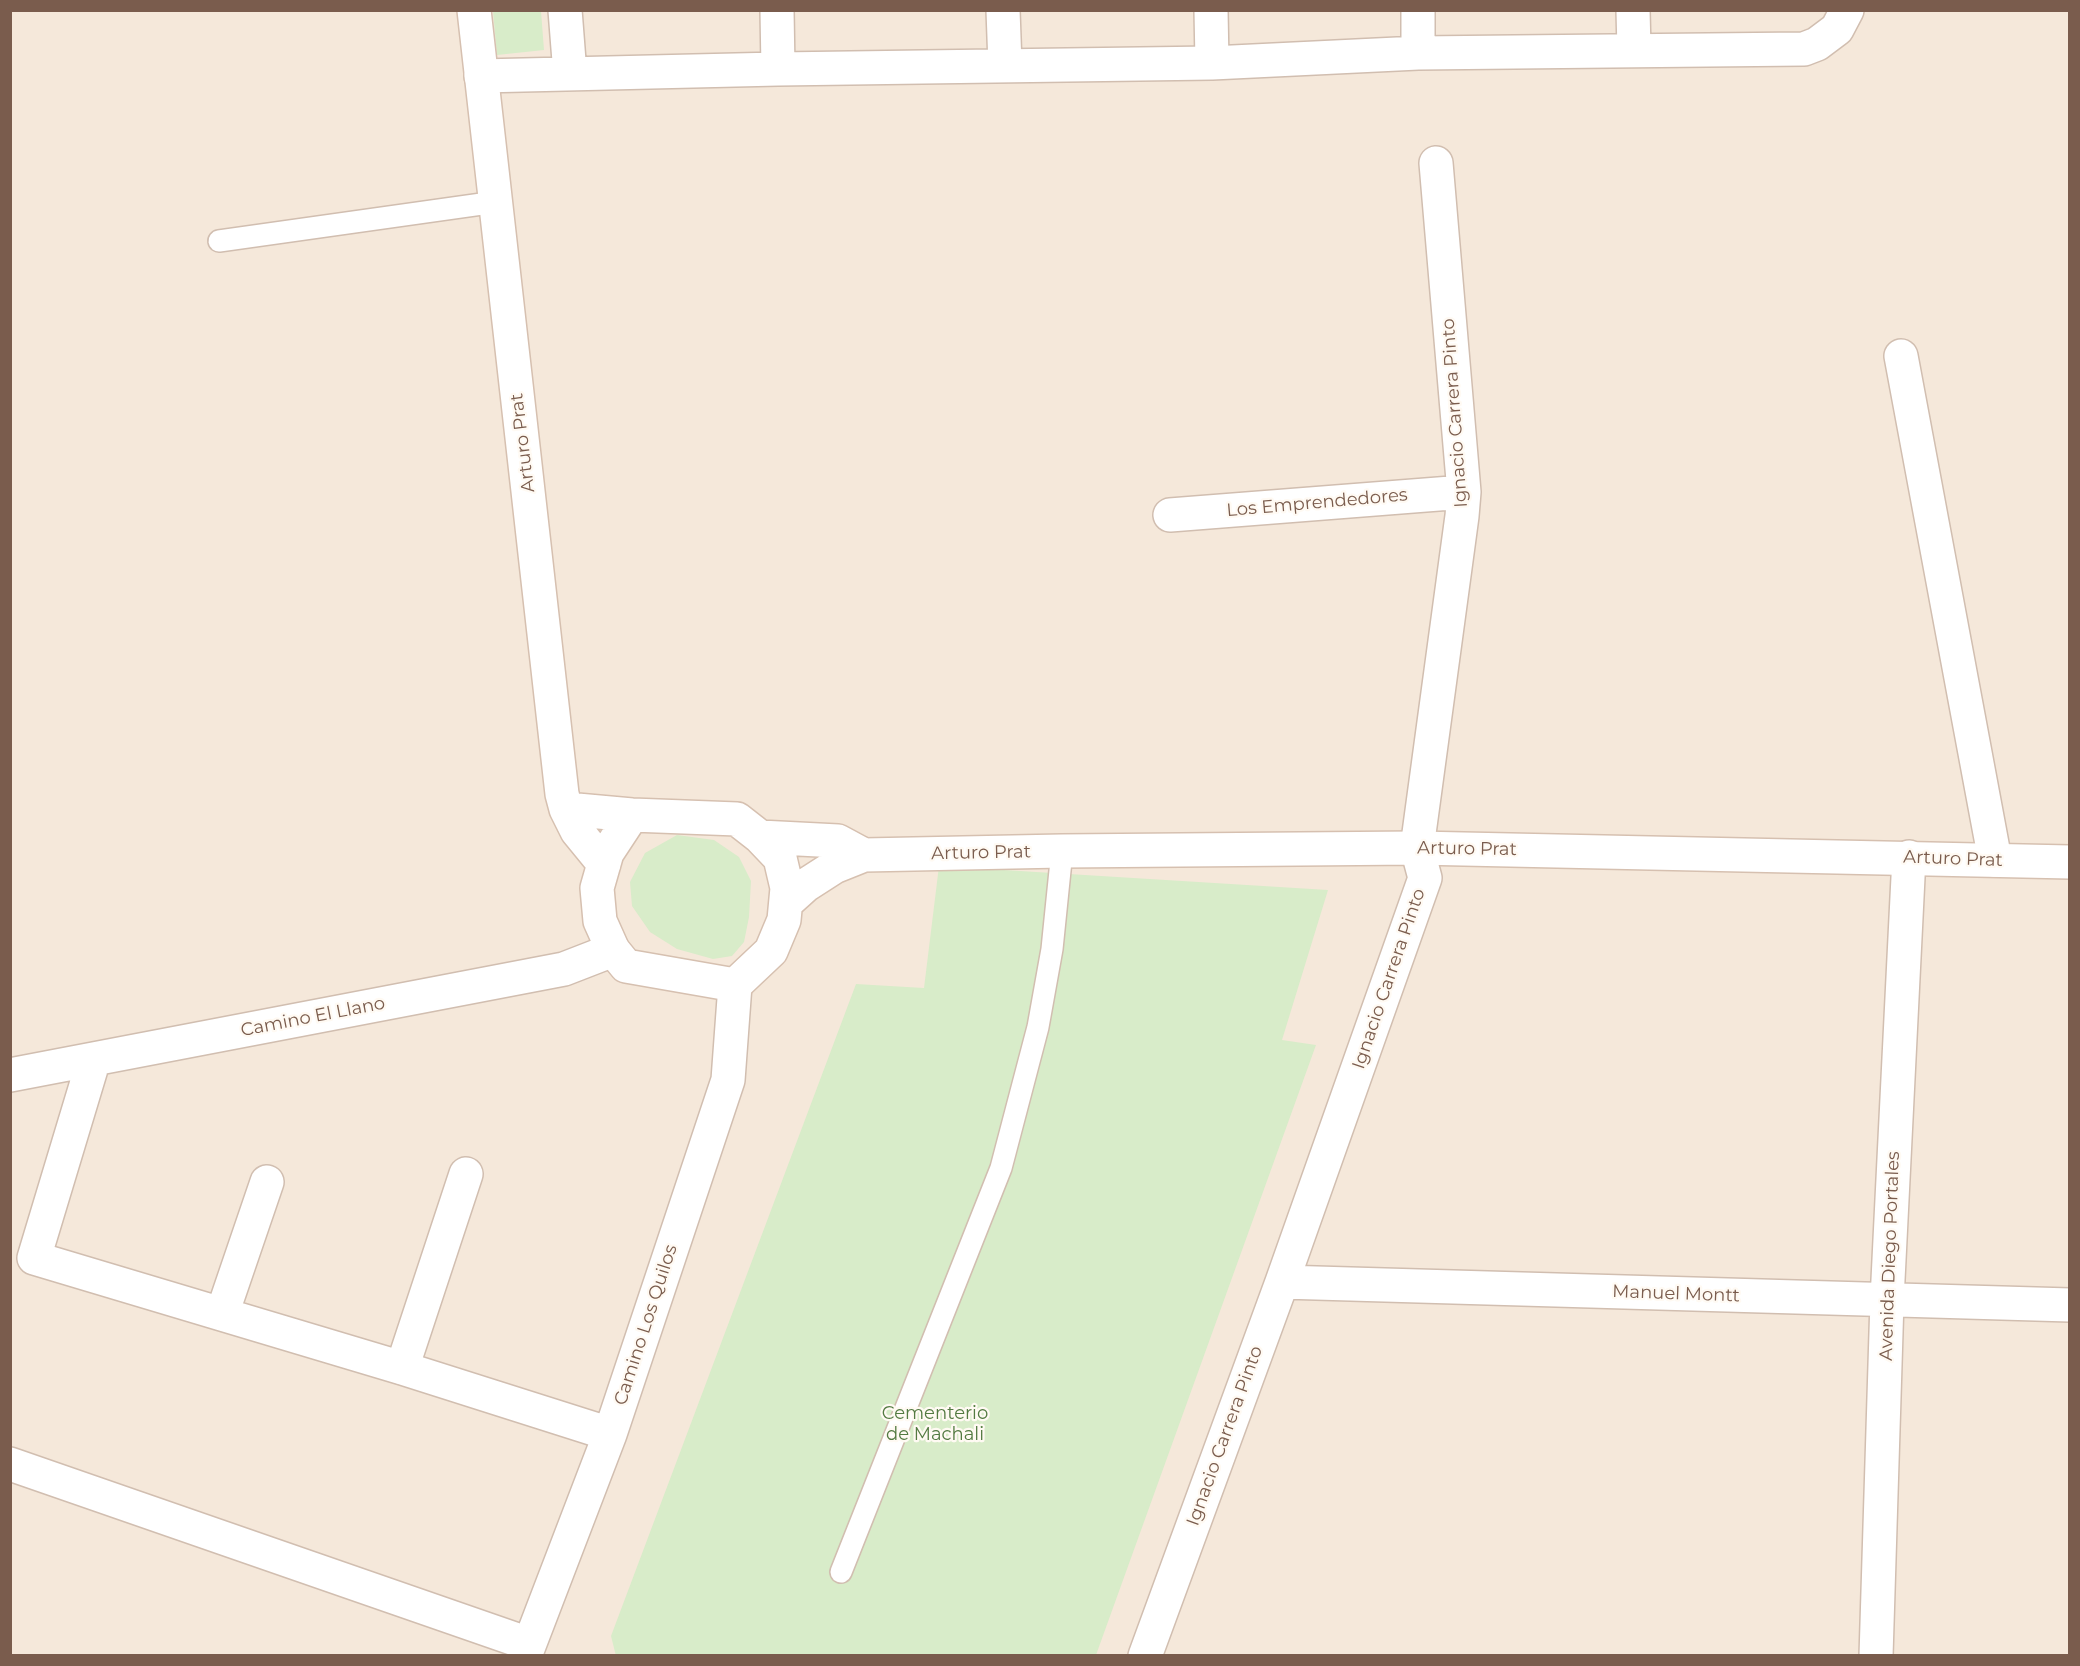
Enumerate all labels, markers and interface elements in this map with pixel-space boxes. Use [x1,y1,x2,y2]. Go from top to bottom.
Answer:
street label: Ignacio Carrera Pinto [1438,318,1472,508]
street label: Arturo Prat [506,392,540,494]
street label: Los Emprendedores [1225,484,1409,522]
street label: Arturo Prat [1417,837,1517,861]
street label: Arturo Prat [931,841,1031,865]
street label: Arturo Prat [1903,846,2003,872]
street label: Ignacio Carrera Pinto [1348,886,1430,1072]
street label: Camino El Llano [239,992,387,1042]
street label: Avenida Diego Portales [1876,1151,1904,1361]
street label: Camino Los Quilos [610,1242,682,1408]
street label: Manuel Montt [1612,1281,1740,1307]
street label: Ignacio Carrera Pinto [1182,1343,1268,1529]
park label: Cementerio de Machali [882,1403,988,1446]

